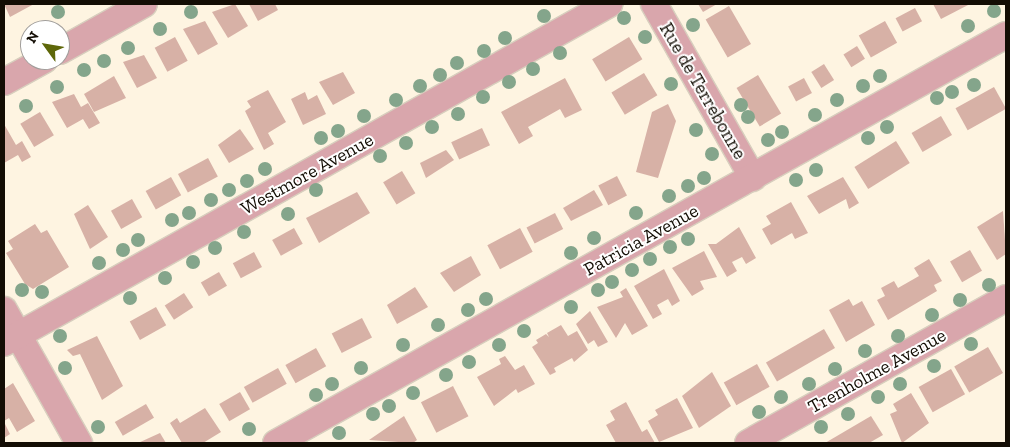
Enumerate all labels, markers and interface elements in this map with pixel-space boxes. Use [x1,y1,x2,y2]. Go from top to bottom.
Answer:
street label: Rue de Terrebonne [655,18,751,164]
north arrow [20,20,70,70]
text: N [23,28,43,46]
street label: Westmore Avenue [236,128,378,220]
street label: Patricia Avenue [579,199,703,281]
street label: Trenholme Avenue [804,324,950,418]

